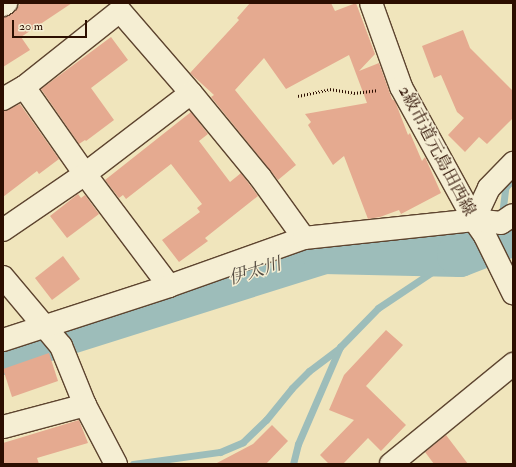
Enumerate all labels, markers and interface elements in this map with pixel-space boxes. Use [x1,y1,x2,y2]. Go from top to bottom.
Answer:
scale bar [14,12,89,38]
text: 20 m [19,19,43,34]
street label: 2級市道元島田西線 [394,82,480,220]
water label: 伊太川 [226,254,284,290]

